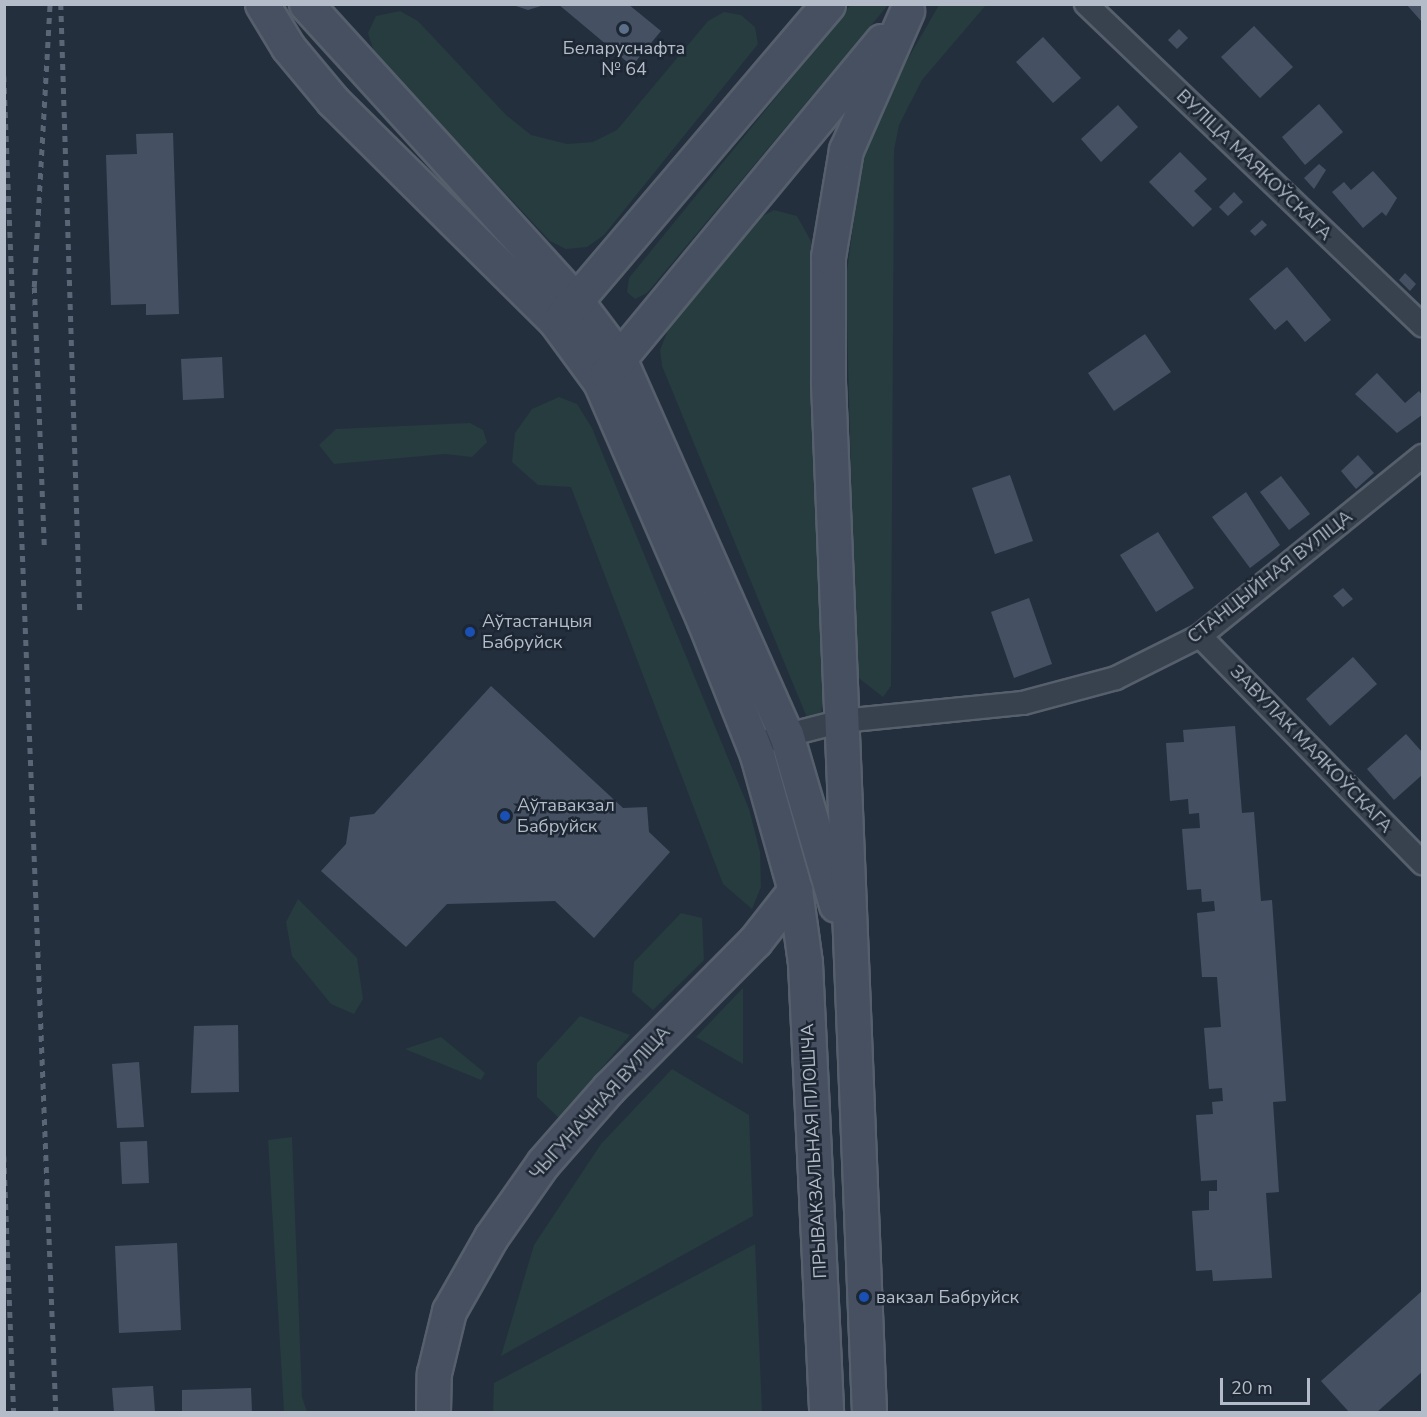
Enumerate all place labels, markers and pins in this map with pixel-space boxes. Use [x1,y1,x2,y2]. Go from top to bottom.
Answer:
marker: Беларуснафта № 64 [617,22,631,36]
place label: Беларуснафта № 64 [563,38,685,80]
place label: Аўтастанцыя Бабруйск [482,611,592,654]
marker: Аўтастанцыя Бабруйск [463,625,477,639]
place label: Аўтавакзал Бабруйск [517,795,615,838]
marker: Аўтавакзал Бабруйск [498,809,512,823]
place label: вакзал Бабруйск [876,1286,1019,1308]
marker: вакзал Бабруйск [857,1290,871,1304]

